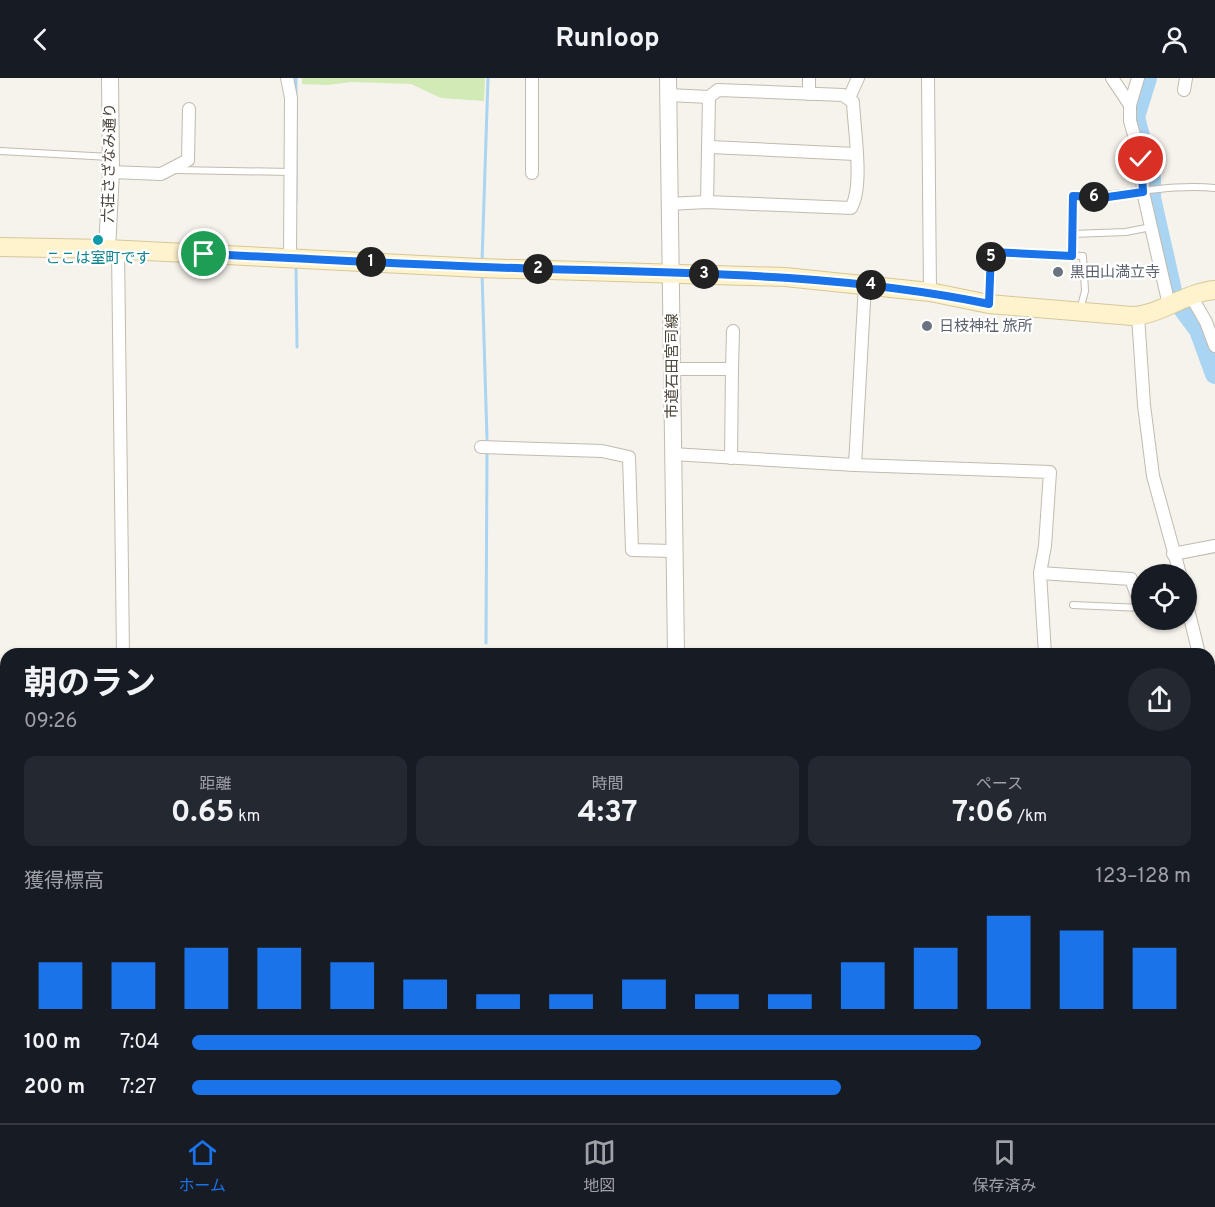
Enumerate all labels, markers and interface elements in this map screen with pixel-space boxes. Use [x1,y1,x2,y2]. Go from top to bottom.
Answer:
text: Runloop [555,22,660,56]
icon: back [24,23,57,56]
icon: person [1158,23,1191,56]
street label: 六荘さざなみ通り [100,103,121,223]
pin [1115,133,1166,184]
icon: check [1124,142,1157,175]
pin: 6 [1079,182,1109,212]
text: 6 [1089,187,1099,207]
pin [178,228,229,279]
marker: ここは室町です [91,233,105,247]
icon: arrive [187,237,220,270]
pin: 5 [976,242,1006,272]
pin: 1 [356,247,386,277]
text: 5 [986,247,996,267]
place label: ここは室町です [45,250,151,269]
text: 1 [368,252,374,272]
pin: 2 [523,254,553,284]
text: 2 [533,259,543,279]
pin: 3 [689,259,719,289]
text: 3 [699,264,709,284]
place label: 黒田山満立寺 [1070,264,1160,283]
marker: 黒田山満立寺 [1051,265,1065,279]
pin: 4 [856,270,886,300]
text: 4 [866,275,876,295]
street label: 市道石田宮司線 [664,313,683,419]
place label: 日枝神社 旅所 [939,317,1033,337]
marker: 日枝神社 旅所 [920,319,934,333]
map controls [1131,564,1197,630]
button: locate [1131,564,1197,630]
text: 朝のラン [24,665,156,707]
button: share [1128,668,1191,731]
text: 09:26 [24,709,77,735]
text: 距離 [199,775,232,795]
text: 時間 [591,775,624,795]
text: ペース [976,775,1023,795]
text: 0.65 [171,795,234,832]
text: 4:37 [577,795,638,832]
text: 7:06 [952,795,1014,832]
text: km [234,807,260,827]
text: /km [1014,807,1047,827]
text: 123–128 m [1096,864,1191,890]
text: 獲得標高 [24,869,104,895]
text: 100 m [24,1030,81,1056]
text: 7:04 [120,1030,159,1056]
text: 200 m [24,1075,85,1101]
text: 7:27 [120,1075,157,1101]
tab: ホーム [178,1136,226,1197]
tab: 地図 [583,1136,616,1197]
tab: 保存済み [973,1136,1037,1197]

